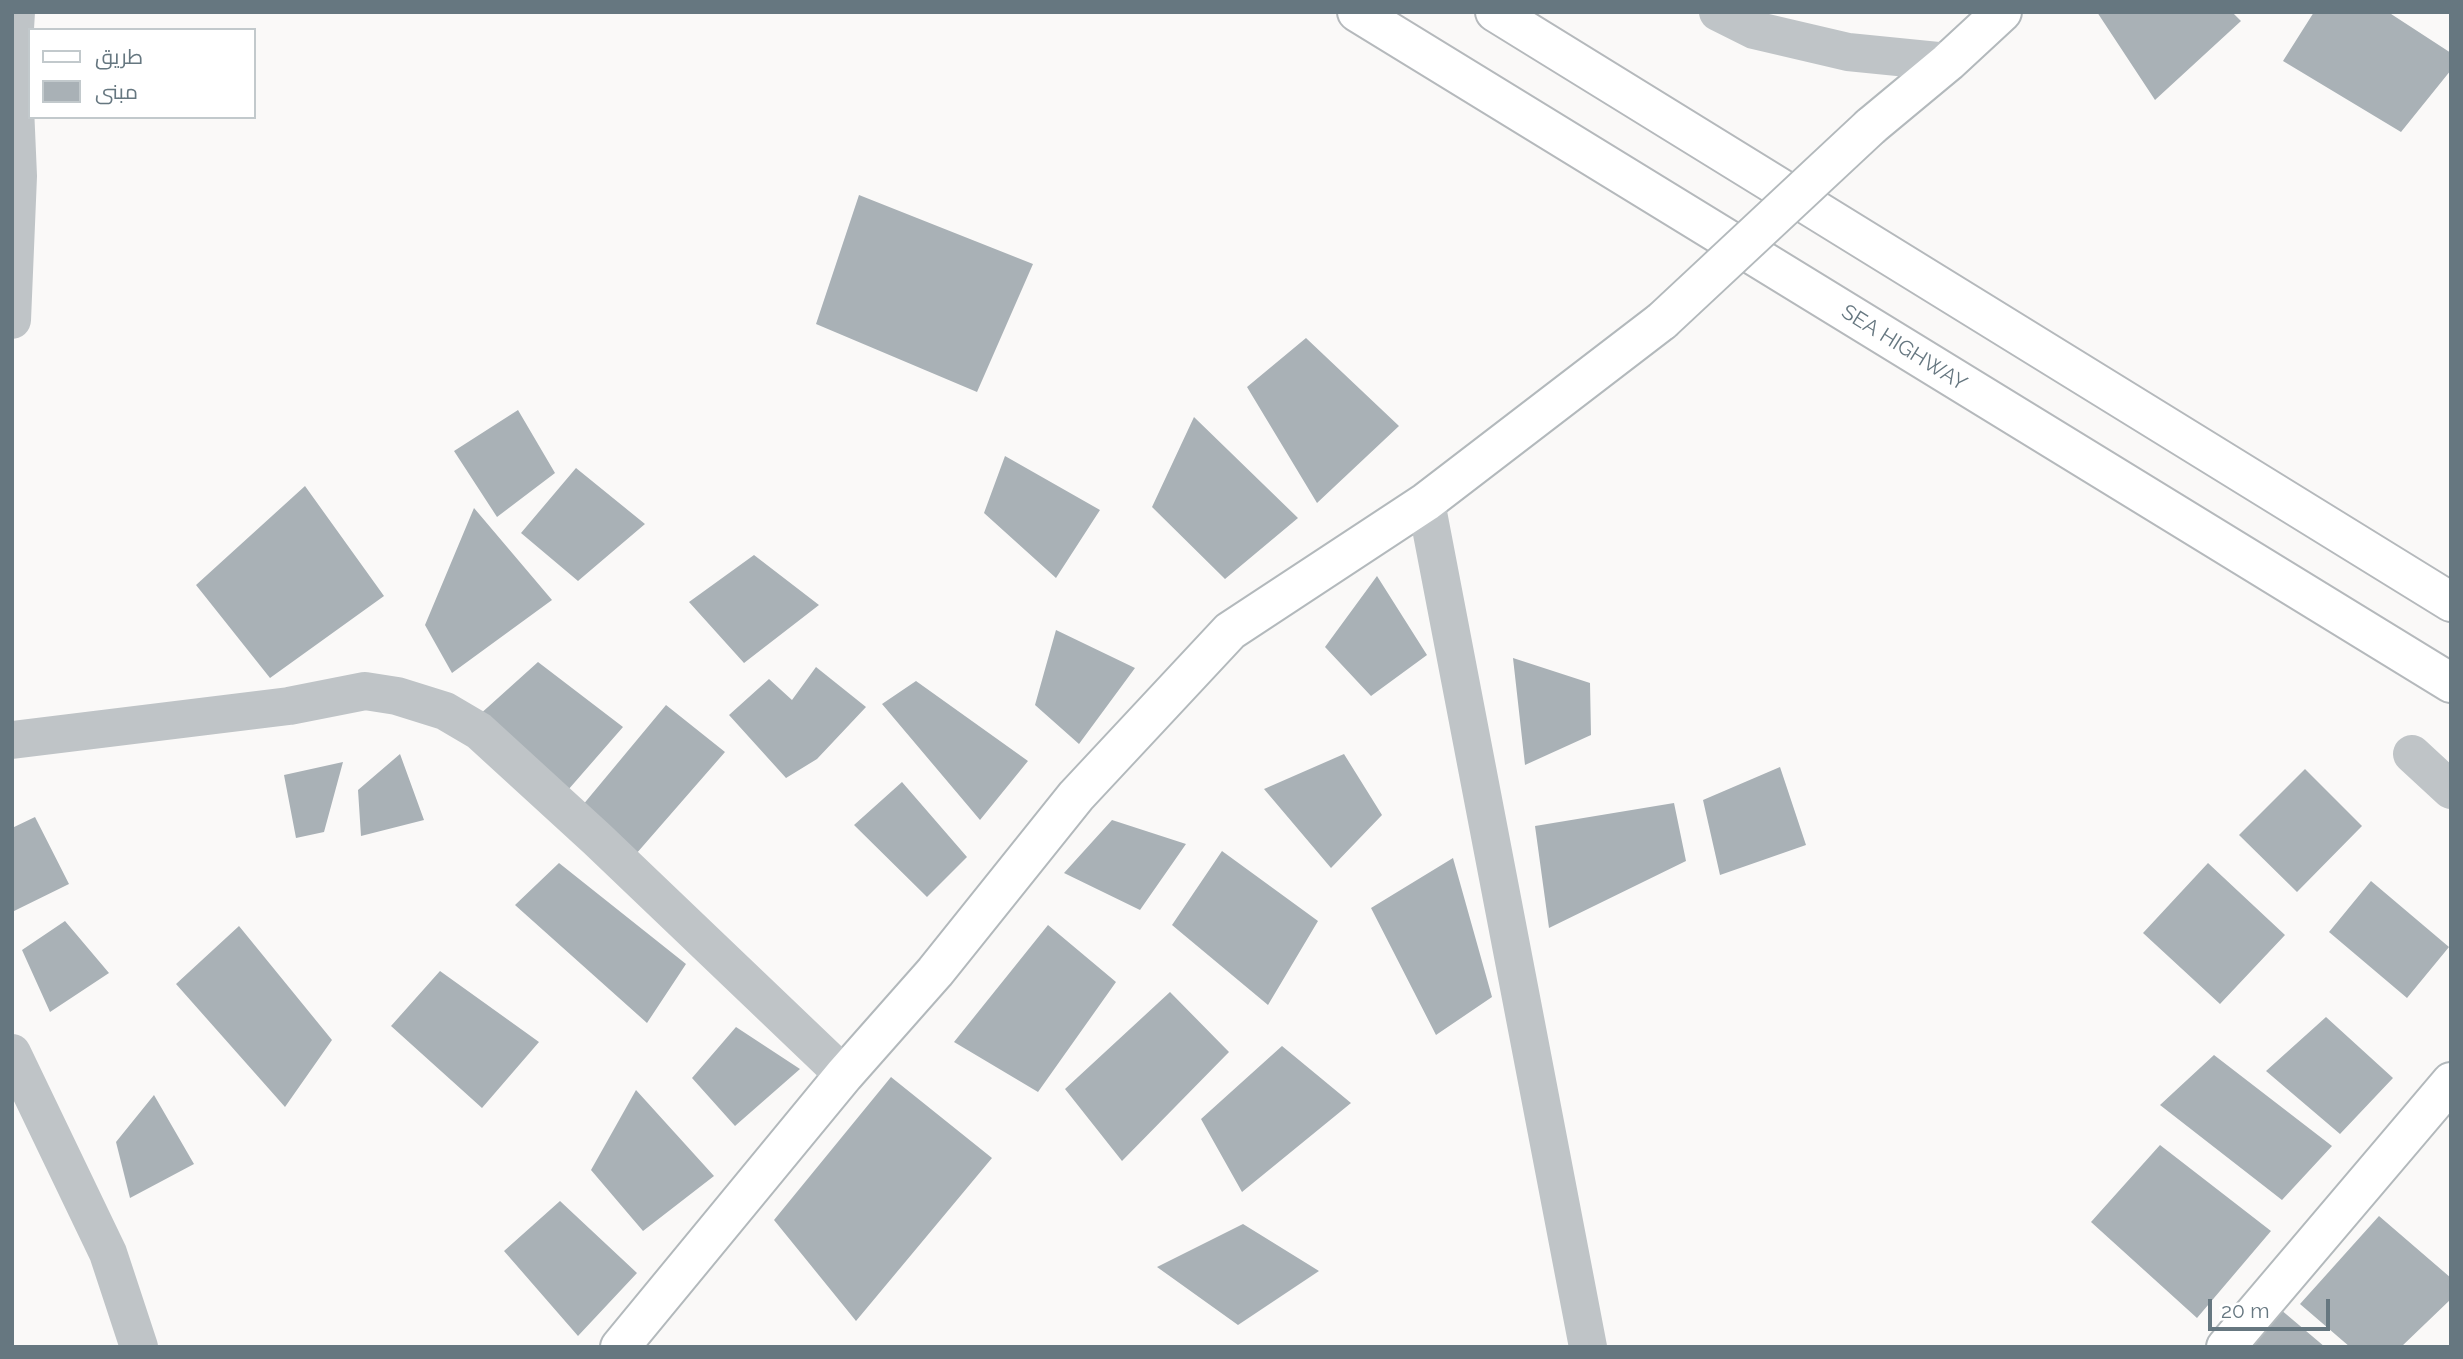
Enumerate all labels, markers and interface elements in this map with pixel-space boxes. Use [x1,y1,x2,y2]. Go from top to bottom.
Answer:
legend [28,28,256,119]
text: طريق [95,44,143,69]
text: مبنى [95,79,138,104]
street label: SEA HIGHWAY [1837,299,1971,397]
scale bar [2211,1286,2334,1330]
text: 20 m [2221,1298,2269,1323]

